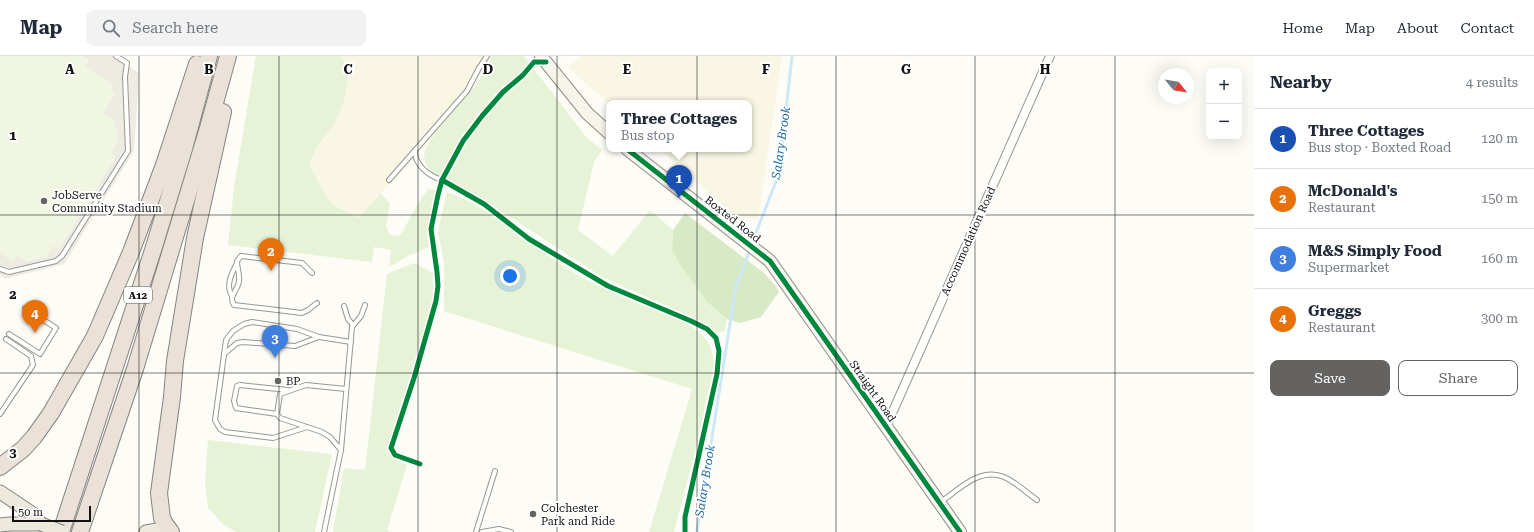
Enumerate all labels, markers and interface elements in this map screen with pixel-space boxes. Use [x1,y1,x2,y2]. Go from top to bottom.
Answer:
search box [86,10,366,46]
text: Map [20,16,62,39]
icon: search [100,17,122,39]
text: Search here [132,19,218,37]
text: Home [1282,20,1323,36]
text: Map [1345,20,1375,36]
text: About [1397,20,1439,36]
text: Contact [1461,20,1514,36]
text: A [65,62,75,77]
text: B [204,62,214,77]
text: C [343,62,353,77]
text: D [483,62,493,77]
text: E [623,62,631,77]
text: F [762,62,770,77]
text: G [901,62,911,77]
text: H [1040,62,1051,77]
north arrow [1158,68,1194,104]
map controls [1206,68,1242,140]
button: + [1206,68,1242,104]
text: Nearby [1270,72,1332,92]
text: 4 results [1466,75,1518,90]
popup [606,100,752,152]
button: − [1206,104,1242,140]
water label: Salary Brook [769,105,793,181]
text: Three Cottages [621,110,737,128]
text: Three Cottages [1308,122,1424,140]
text: 1 [9,128,17,143]
text: Bus stop [621,128,674,143]
text: 1 [1279,131,1287,146]
text: 120 m [1481,131,1518,146]
text: Bus stop · Boxted Road [1308,140,1451,155]
pin: 1 [666,165,692,198]
text: McDonald's [1308,182,1397,200]
street label: Accommodation Road [939,185,998,298]
place label: JobServe Community Stadium [52,189,162,215]
text: 2 [1279,191,1287,206]
text: 150 m [1481,191,1518,206]
street label: Boxted Road [702,193,763,245]
marker: JobServe Community Stadium [39,196,49,206]
text: Restaurant [1308,200,1376,215]
pin: 2 [258,238,284,271]
text: M&S Simply Food [1308,242,1442,260]
text: 3 [1279,251,1287,266]
text: 160 m [1481,251,1518,266]
text: Supermarket [1308,260,1389,275]
your location [500,266,520,286]
text: 2 [9,287,17,302]
road number: A12 [124,287,152,303]
pin: 4 [22,300,48,333]
text: Greggs [1308,302,1362,320]
text: 4 [1279,311,1287,326]
text: 300 m [1481,311,1518,326]
text: Restaurant [1308,320,1376,335]
pin: 3 [262,325,288,358]
street label: Straight Road [847,358,899,425]
button: Save [1270,360,1390,396]
button: Share [1398,360,1518,396]
place label: BP [286,375,300,388]
marker: BP [273,376,283,386]
water label: Salary Brook [692,443,718,519]
text: 3 [9,445,17,460]
place label: Colchester Park and Ride [541,502,615,528]
scale bar [12,504,91,523]
text: 50 m [18,506,43,519]
marker: Colchester Park and Ride [528,509,538,519]

